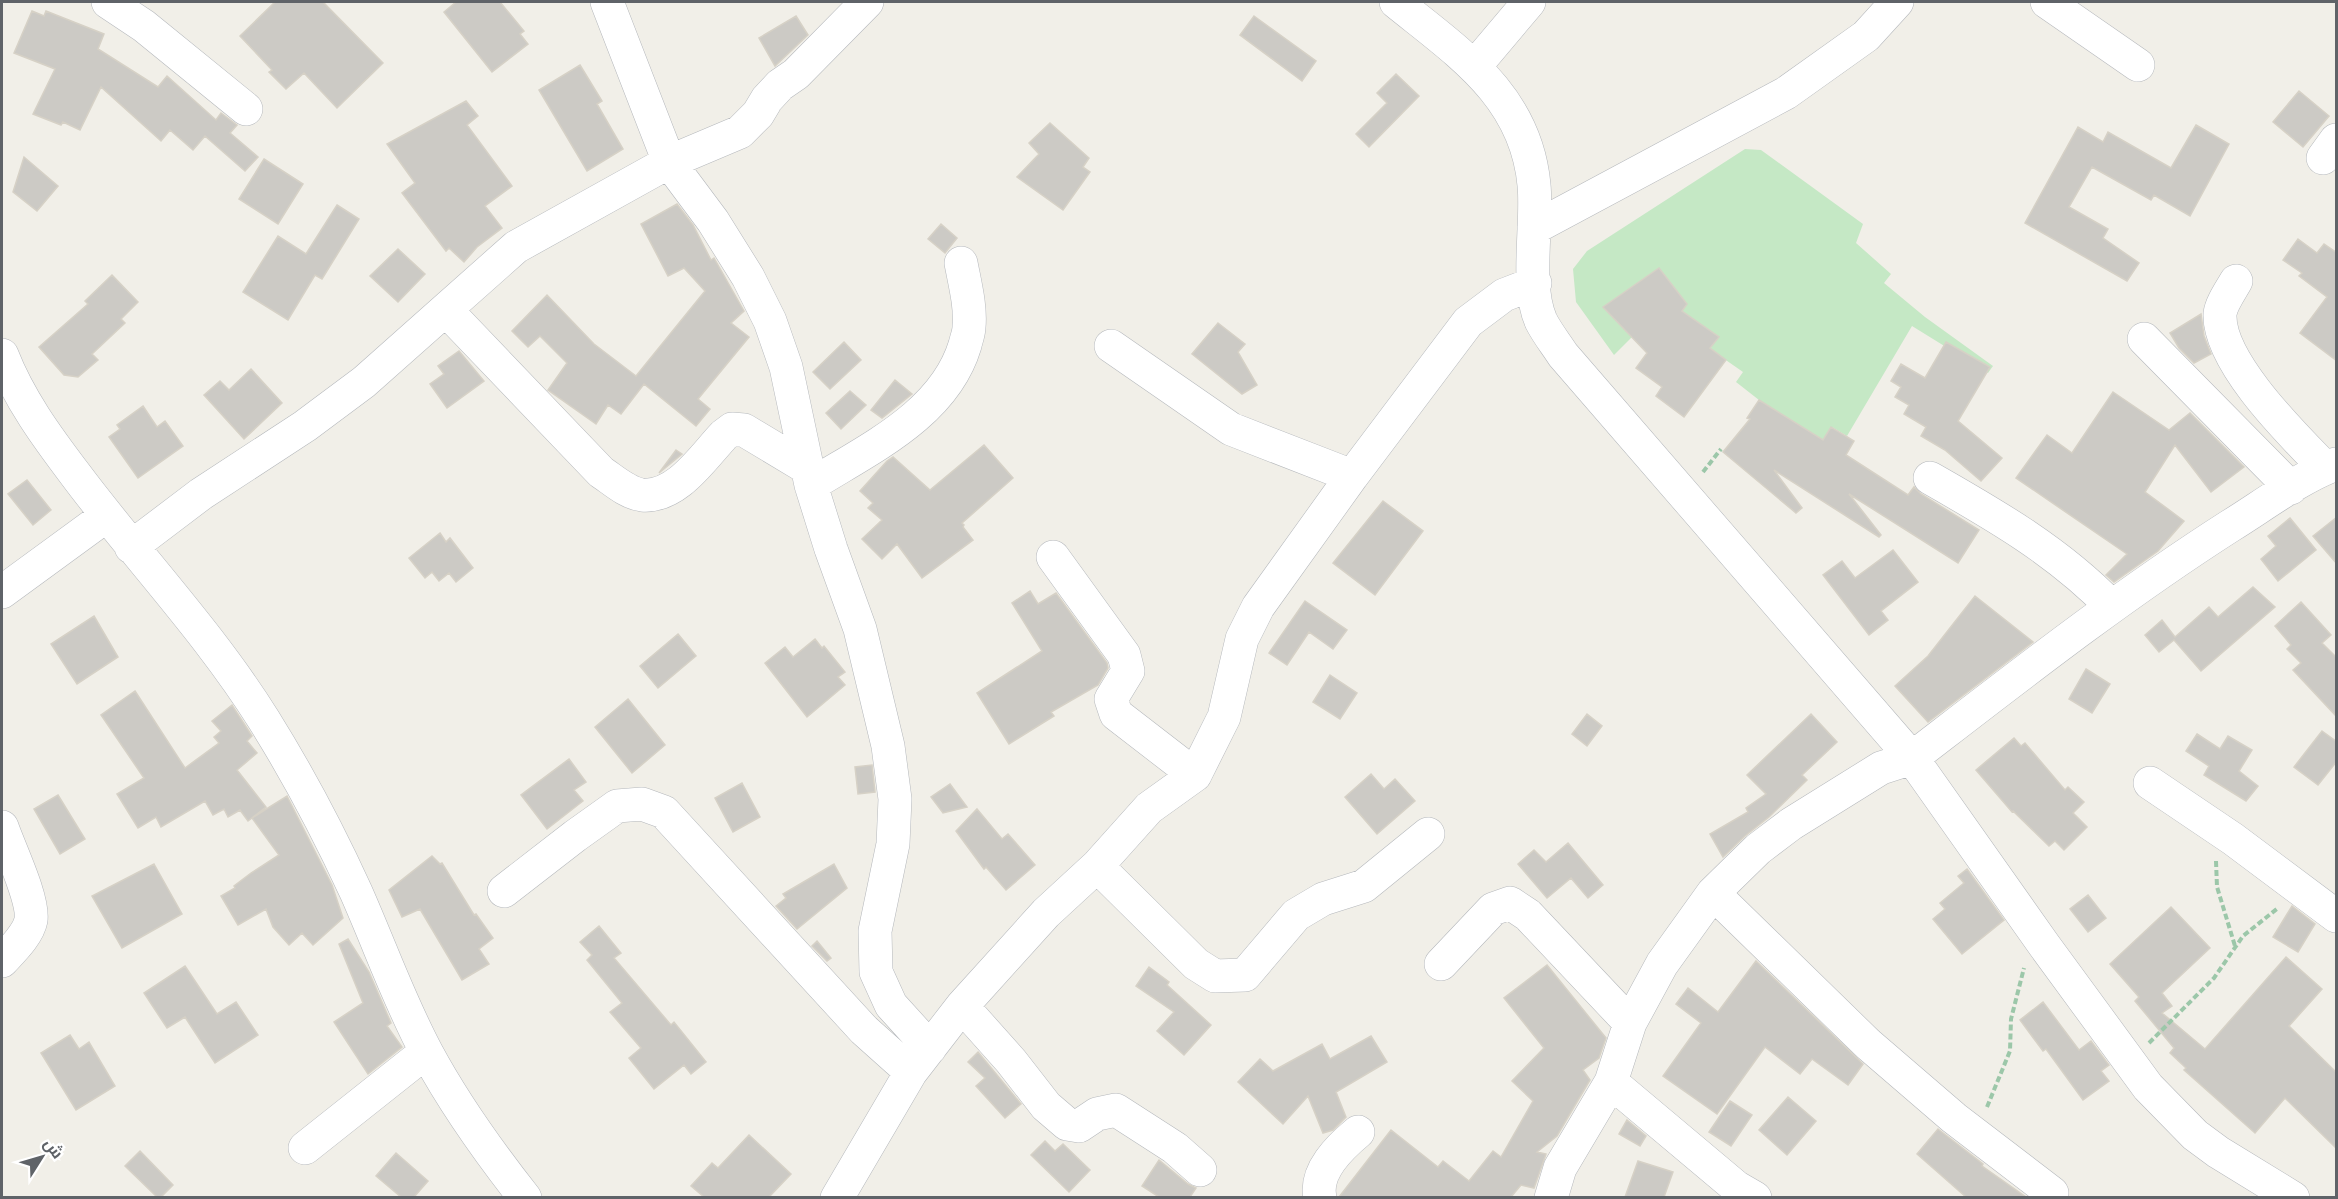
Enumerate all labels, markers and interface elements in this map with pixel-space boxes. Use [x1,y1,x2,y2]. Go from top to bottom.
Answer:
north arrow [12,1127,72,1187]
text: ش [40,1134,68,1162]

